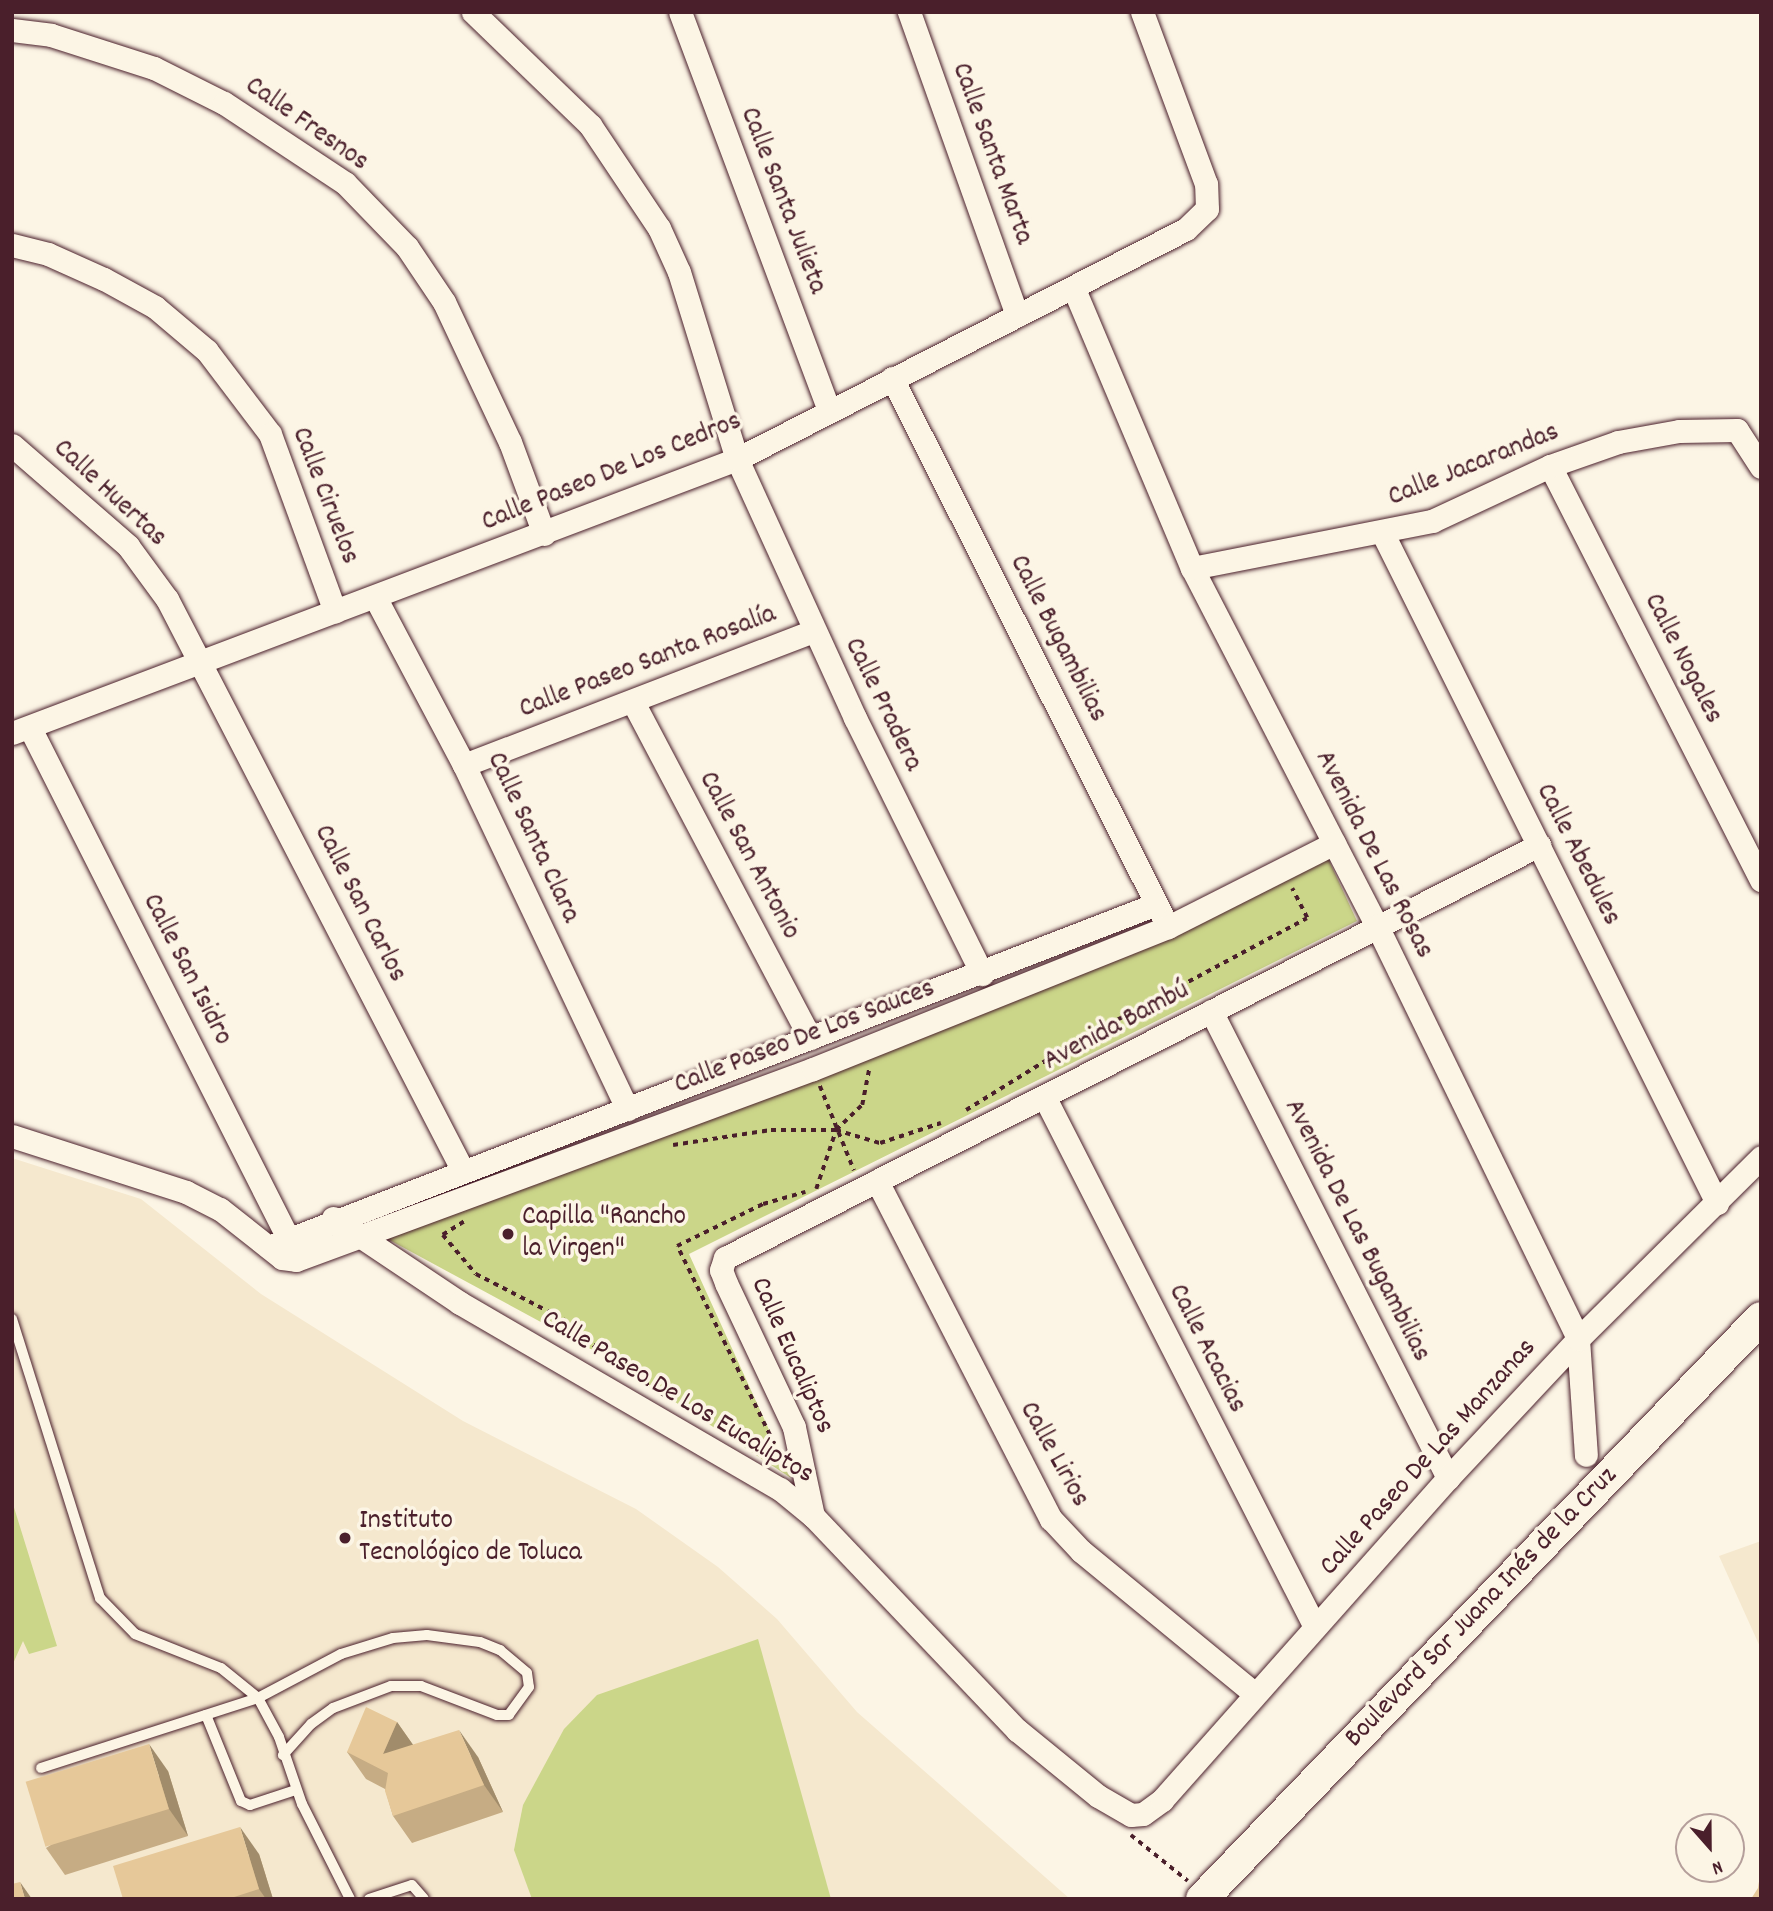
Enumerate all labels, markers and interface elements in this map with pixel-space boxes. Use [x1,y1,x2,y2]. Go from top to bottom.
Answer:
street label: Calle Santa Marta [943,59,1039,249]
street label: Calle Fresnos [238,70,374,180]
street label: Calle Santa Julieta [731,103,833,299]
street label: Calle Paseo De Los Cedros [477,406,747,540]
street label: Calle Jacarandas [1384,416,1564,516]
street label: Calle Ciruelos [283,423,365,569]
street label: Calle Huertas [45,433,173,555]
street label: Calle Bugambilias [1001,550,1113,728]
street label: Calle Nogales [1635,588,1729,730]
street label: Calle Paseo Santa Rosalía [515,599,781,727]
street label: Calle Pradera [835,633,929,777]
street label: Avenida De Las Rosas [1306,745,1440,965]
street label: Calle Santa Clara [478,747,586,929]
street label: Calle San Antonio [690,766,806,946]
street label: Calle Abedules [1527,778,1627,932]
street label: Calle San Carlos [305,820,413,988]
street label: Calle San Isidro [133,889,239,1051]
street label: Calle Paseo De Los Sauces [670,973,940,1103]
street label: Avenida Bambú [1039,975,1195,1079]
street label: Avenida De Las Bugambilias [1275,1094,1437,1368]
place label: Capilla "Rancho la Virgen" [522,1201,686,1267]
marker: Capilla "Rancho la Virgen" [500,1226,516,1242]
street label: Calle Eucaliptos [742,1273,840,1439]
street label: Calle Acacias [1159,1279,1253,1419]
street label: Calle Paseo De Los Eucaliptos [535,1303,819,1493]
street label: Calle Paseo De Las Manzanas [1313,1332,1545,1584]
street label: Calle Lirios [1010,1396,1096,1514]
street label: Boulevard Sor Juana Inés de la Cruz [1339,1460,1625,1756]
place label: Instituto Tecnológico de Toluca [359,1505,582,1571]
marker: Instituto Tecnológico de Toluca [337,1530,353,1546]
north arrow [1675,1813,1745,1883]
text: N [1708,1852,1726,1880]

